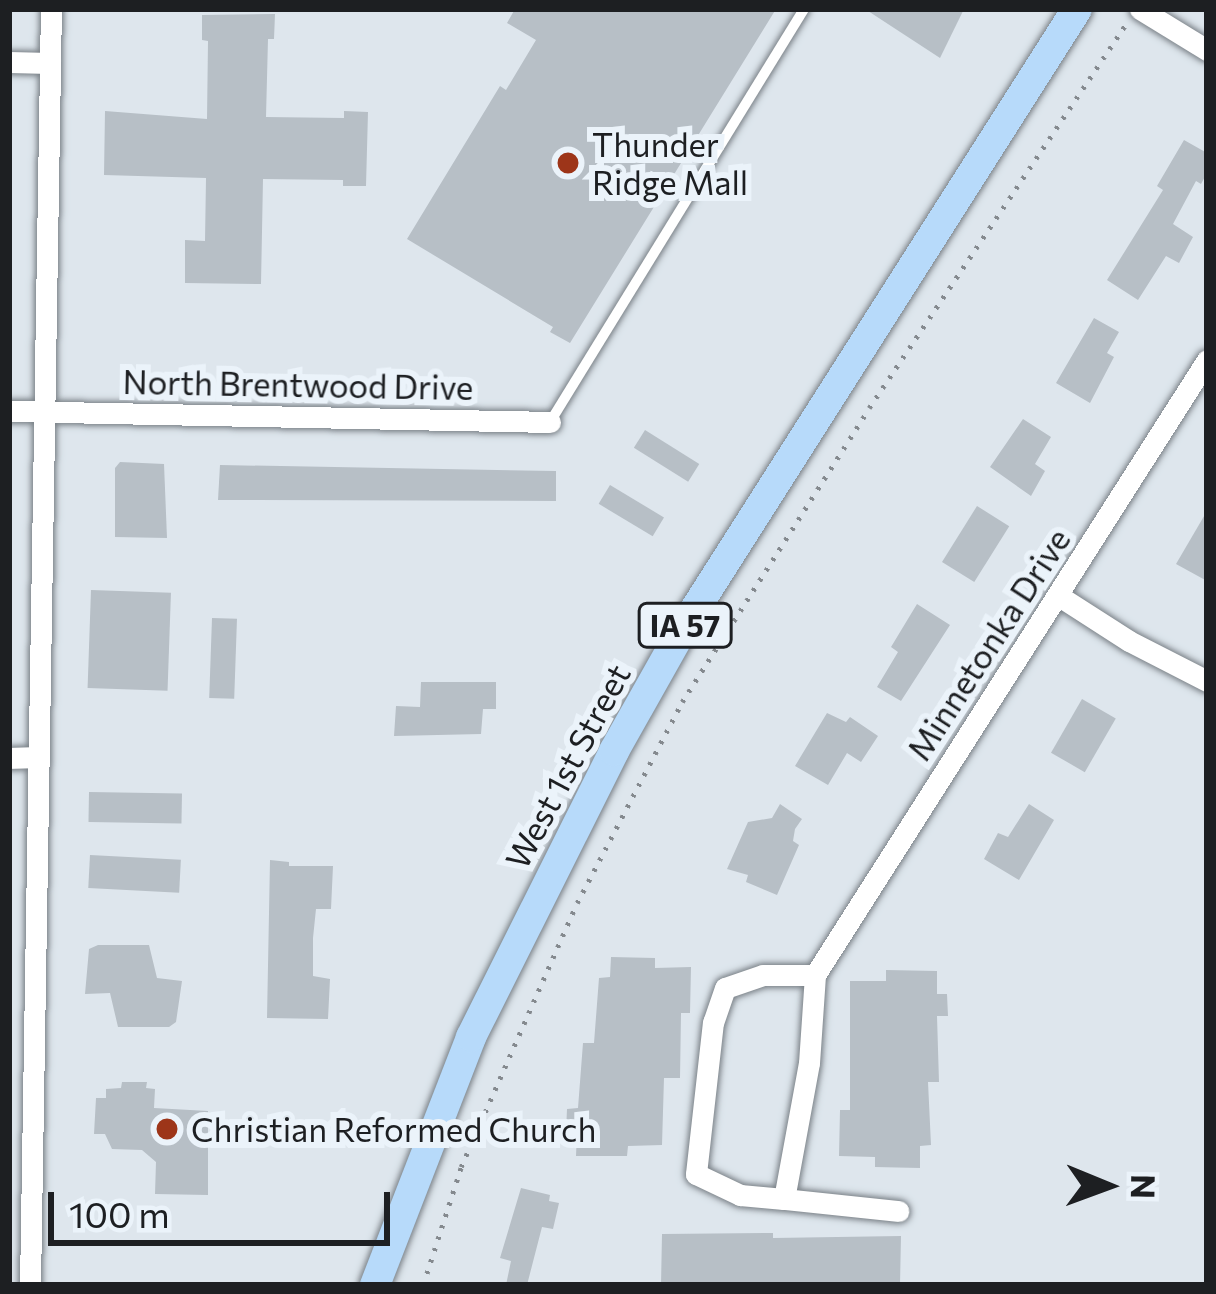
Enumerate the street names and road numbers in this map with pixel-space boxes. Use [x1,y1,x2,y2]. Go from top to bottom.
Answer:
street label: North Brentwood Drive [122,361,474,407]
street label: Minnetonka Drive [898,521,1078,767]
road number: IA 57 [637,601,733,649]
street label: West 1st Street [497,657,637,875]

